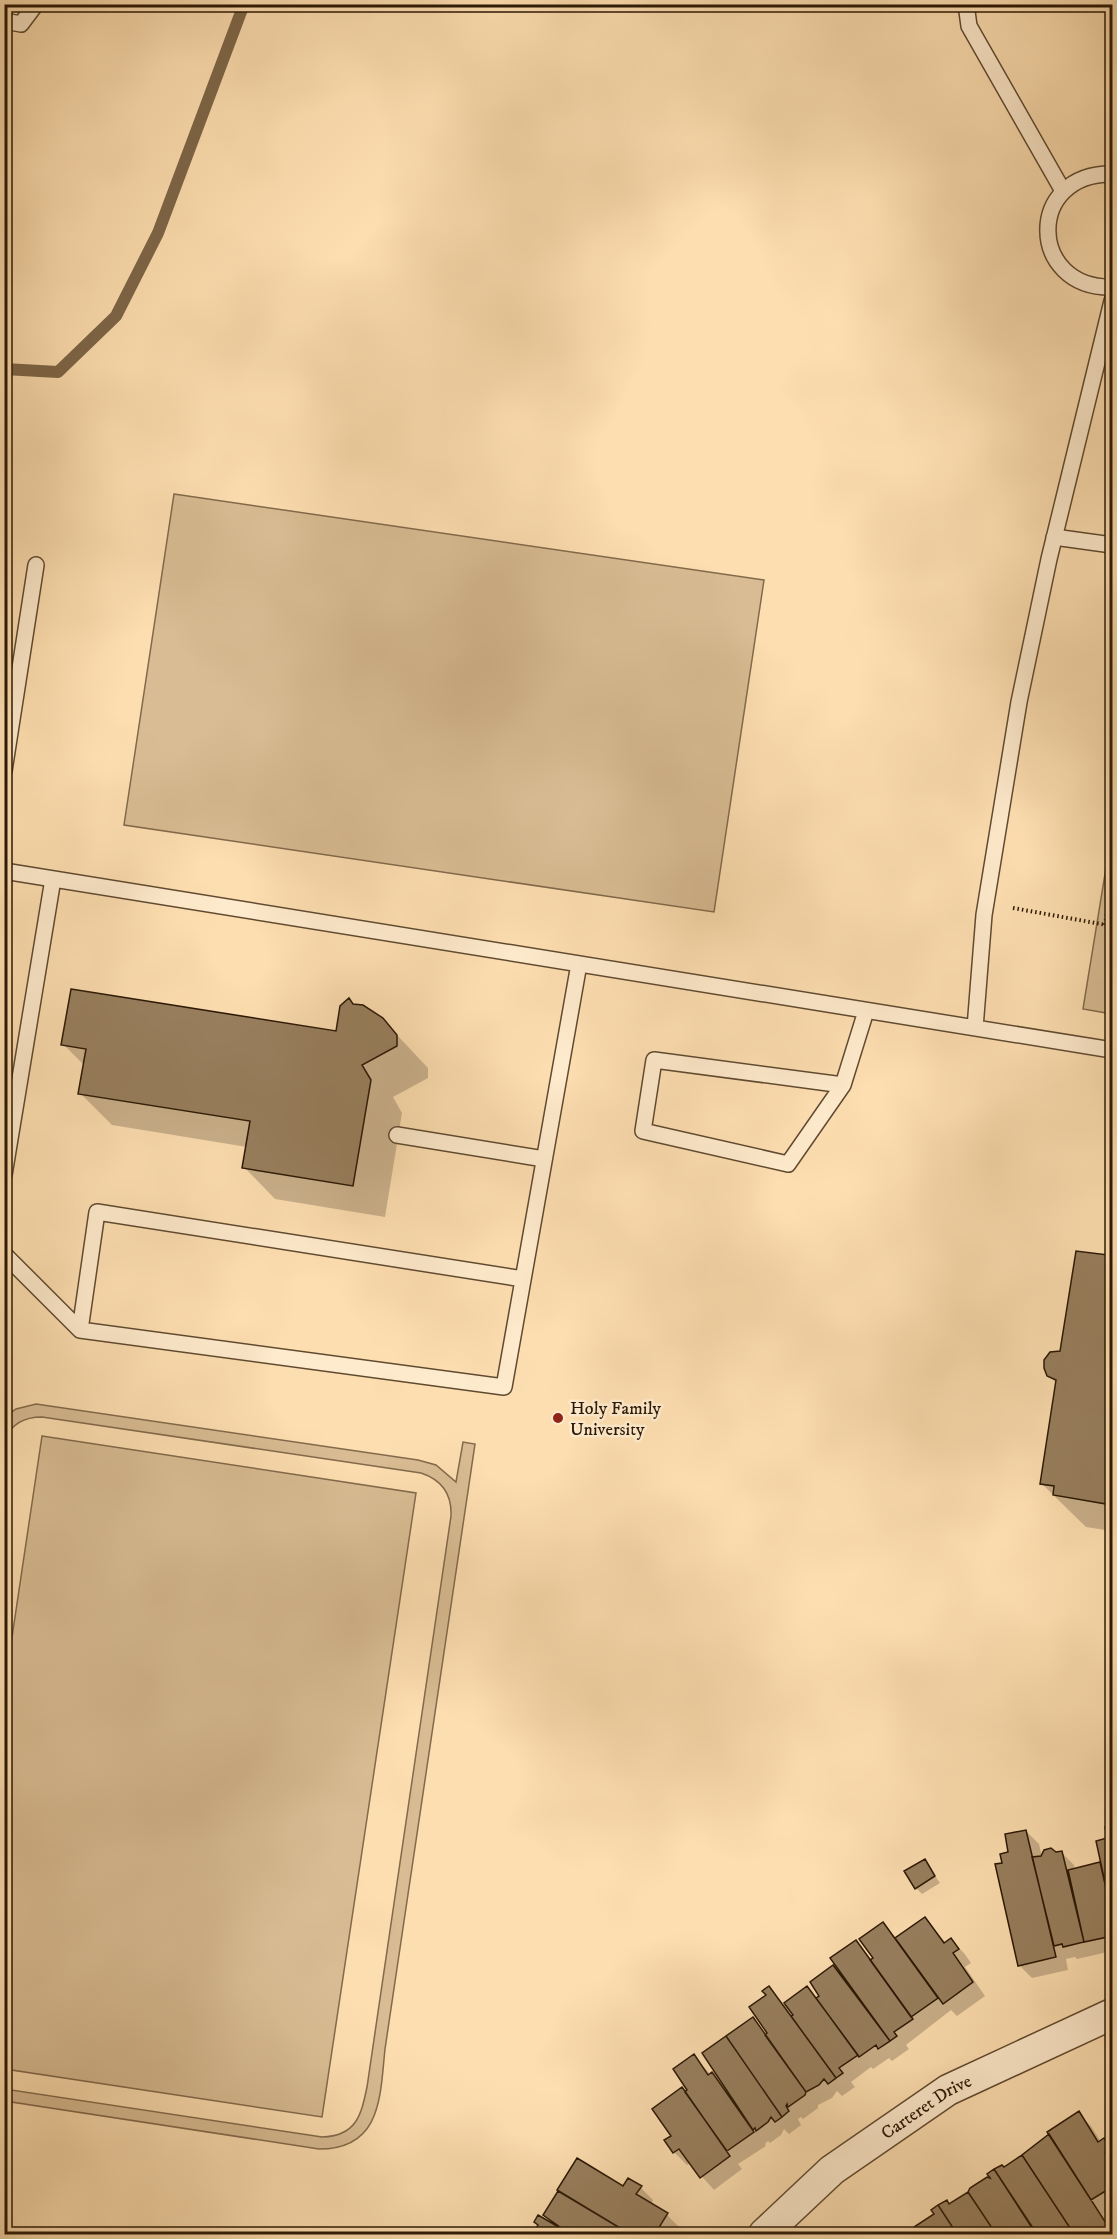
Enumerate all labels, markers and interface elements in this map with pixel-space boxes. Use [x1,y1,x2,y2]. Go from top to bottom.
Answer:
place label: Holy Family University [570,1398,662,1441]
marker: Holy Family University [551,1411,565,1425]
street label: Carteret Drive [877,2071,975,2145]

